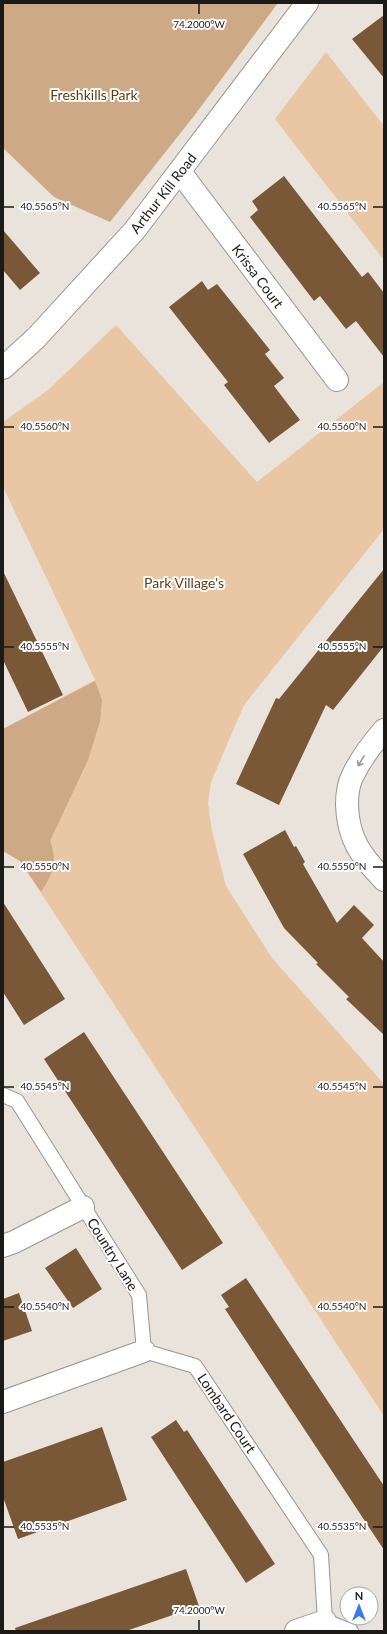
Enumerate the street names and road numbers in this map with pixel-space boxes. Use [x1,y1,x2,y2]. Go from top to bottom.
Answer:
street label: Arthur Kill Road [126,149,200,237]
street label: Krissa Court [229,241,287,311]
street label: Country Lane [84,1214,142,1294]
street label: Lombard Court [194,1370,260,1456]

